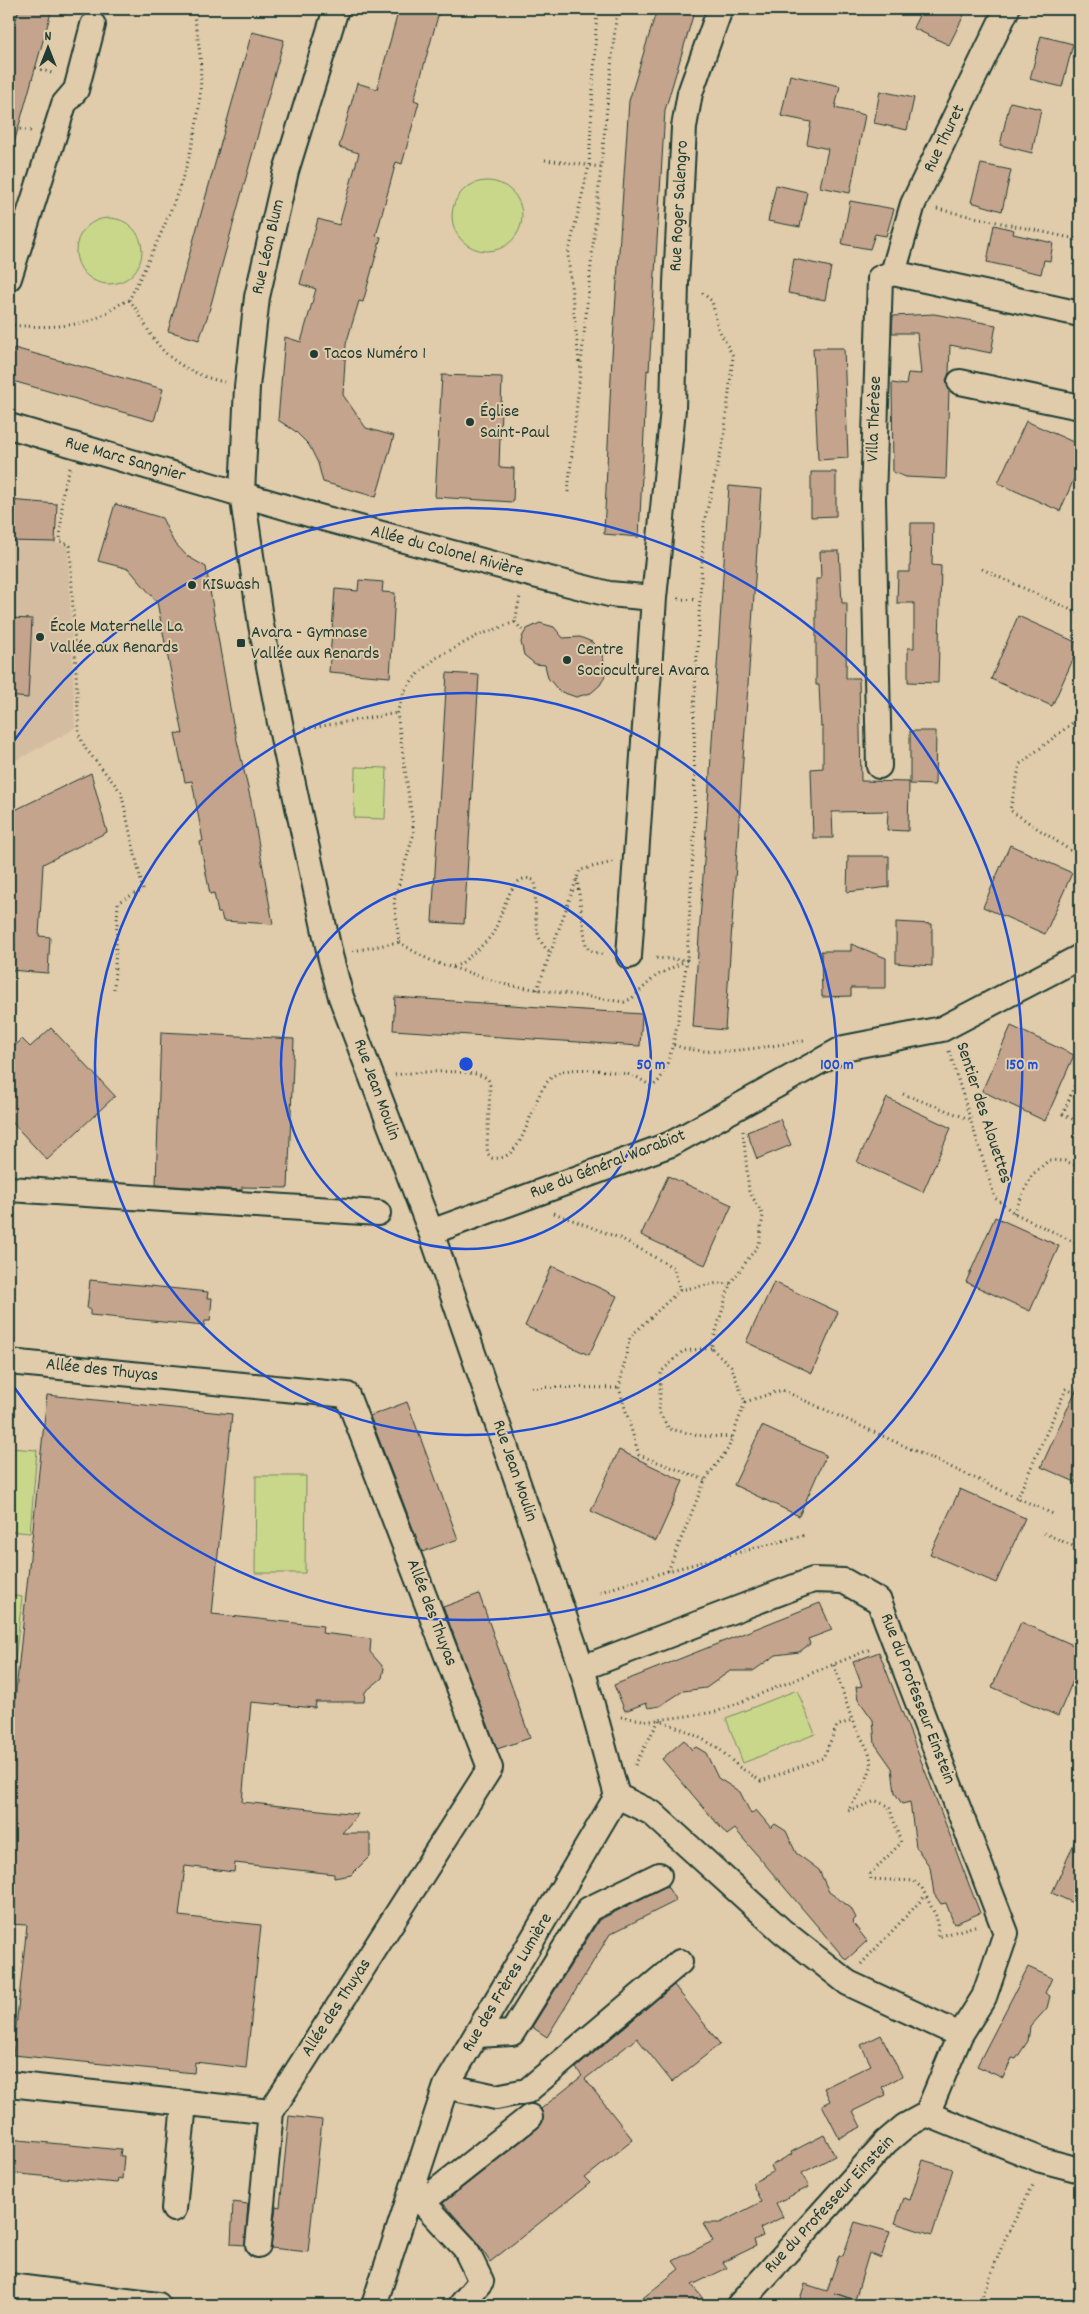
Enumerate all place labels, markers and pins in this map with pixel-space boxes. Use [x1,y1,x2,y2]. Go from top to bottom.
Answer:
place label: Tacos Numéro 1 [324,342,426,367]
marker: Tacos Numéro 1 [308,348,320,360]
place label: Église Saint-Paul [480,400,550,446]
marker: Église Saint-Paul [464,416,476,428]
place label: KISwash [202,573,260,598]
marker: KISwash [186,579,198,591]
place label: École Maternelle La Vallée aux Renards [50,615,183,661]
place label: Avara - Gymnase Vallée aux Renards [251,621,380,667]
marker: École Maternelle La Vallée aux Renards [34,631,46,643]
marker: Avara - Gymnase Vallée aux Renards [235,637,247,649]
place label: Centre Socioculturel Avara [577,638,710,684]
marker: Centre Socioculturel Avara [561,654,573,666]
centre of rings [457,1055,475,1073]

